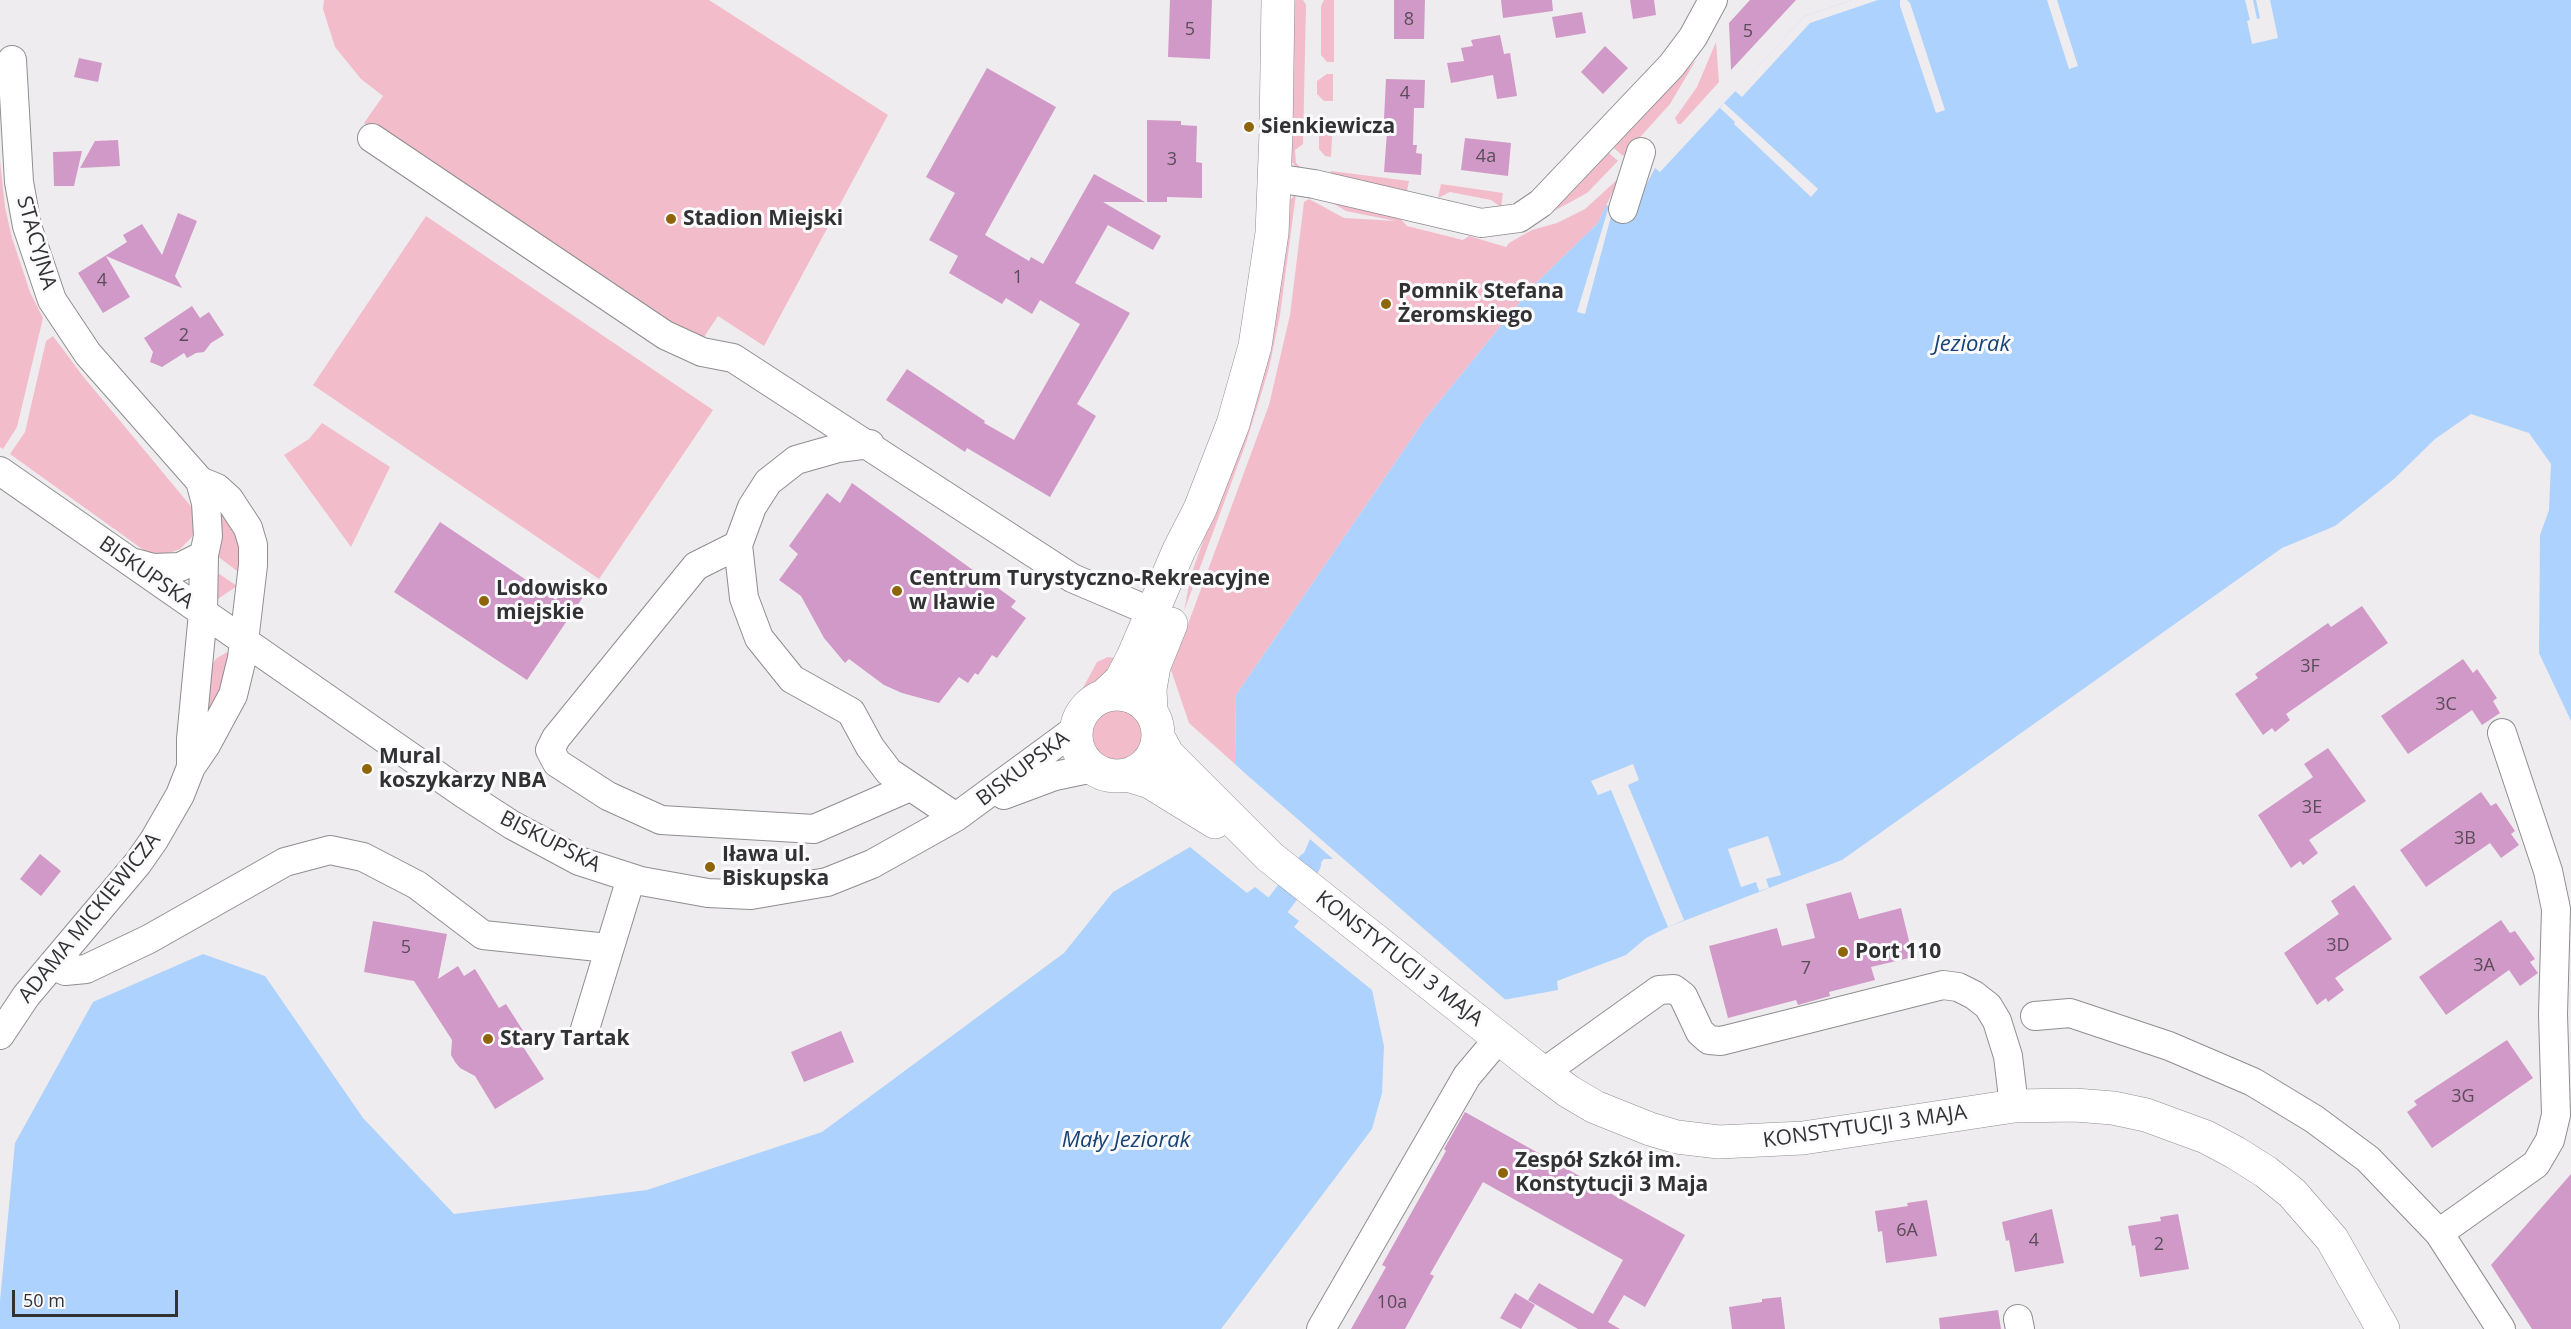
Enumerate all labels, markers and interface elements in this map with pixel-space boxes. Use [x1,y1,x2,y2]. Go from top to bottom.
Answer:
house number: 8 [1404,9,1414,31]
house number: 5 [1185,19,1195,41]
house number: 5 [1743,21,1753,43]
house number: 4 [1400,83,1410,105]
place label: Sienkiewicza [1261,114,1395,140]
marker: Sienkiewicza [1242,120,1256,134]
house number: 4a [1476,146,1496,168]
house number: 3 [1167,149,1177,171]
street label: STACYJNA [11,193,61,293]
place label: Stadion Miejski [683,206,843,232]
marker: Stadion Miejski [664,212,678,226]
house number: 1 [1013,267,1023,289]
house number: 4 [97,270,107,292]
place label: Pomnik Stefana Żeromskiego [1398,279,1564,329]
marker: Pomnik Stefana Żeromskiego [1379,297,1393,311]
house number: 2 [179,325,189,347]
water label: Jeziorak [1934,332,2010,358]
street label: BISKUPSKA [94,531,198,615]
place label: Centrum Turystyczno-Rekreacyjne w Iławie [909,566,1270,616]
place label: Lodowisko miejskie [496,576,608,626]
marker: Centrum Turystyczno-Rekreacyjne w Iławie [890,584,904,598]
marker: Lodowisko miejskie [477,594,491,608]
house number: 3F [2300,656,2320,678]
house number: 3C [2435,694,2457,716]
street label: BISKUPSKA [972,726,1074,812]
place label: Mural koszykarzy NBA [379,744,546,794]
marker: Mural koszykarzy NBA [360,762,374,776]
house number: 3E [2302,797,2322,819]
street label: BISKUPSKA [496,806,604,878]
street label: ADAMA MICKIEWICZA [14,828,166,1008]
house number: 3B [2454,828,2476,850]
place label: Iława ul. Biskupska [722,842,829,892]
marker: Iława ul. Biskupska [703,860,717,874]
street label: KONSTYTUCJI 3 MAJA [1310,886,1488,1032]
house number: 3D [2326,935,2350,957]
house number: 5 [401,937,411,959]
place label: Port 110 [1855,939,1941,965]
marker: Port 110 [1836,945,1850,959]
house number: 3A [2473,955,2495,977]
house number: 7 [1801,958,1811,980]
place label: Stary Tartak [500,1026,630,1052]
marker: Stary Tartak [481,1032,495,1046]
house number: 3G [2451,1086,2475,1108]
street label: KONSTYTUCJI 3 MAJA [1762,1100,1968,1154]
water label: Mały Jeziorak [1062,1128,1190,1154]
place label: Zespół Szkół im. Konstytucji 3 Maja [1515,1148,1708,1198]
marker: Zespół Szkół im. Konstytucji 3 Maja [1496,1166,1510,1180]
house number: 6A [1896,1220,1918,1242]
house number: 4 [2029,1230,2039,1252]
house number: 2 [2154,1234,2164,1256]
scale bar [15,1278,182,1316]
text: 50 m [23,1288,65,1312]
house number: 10a [1377,1292,1407,1314]

